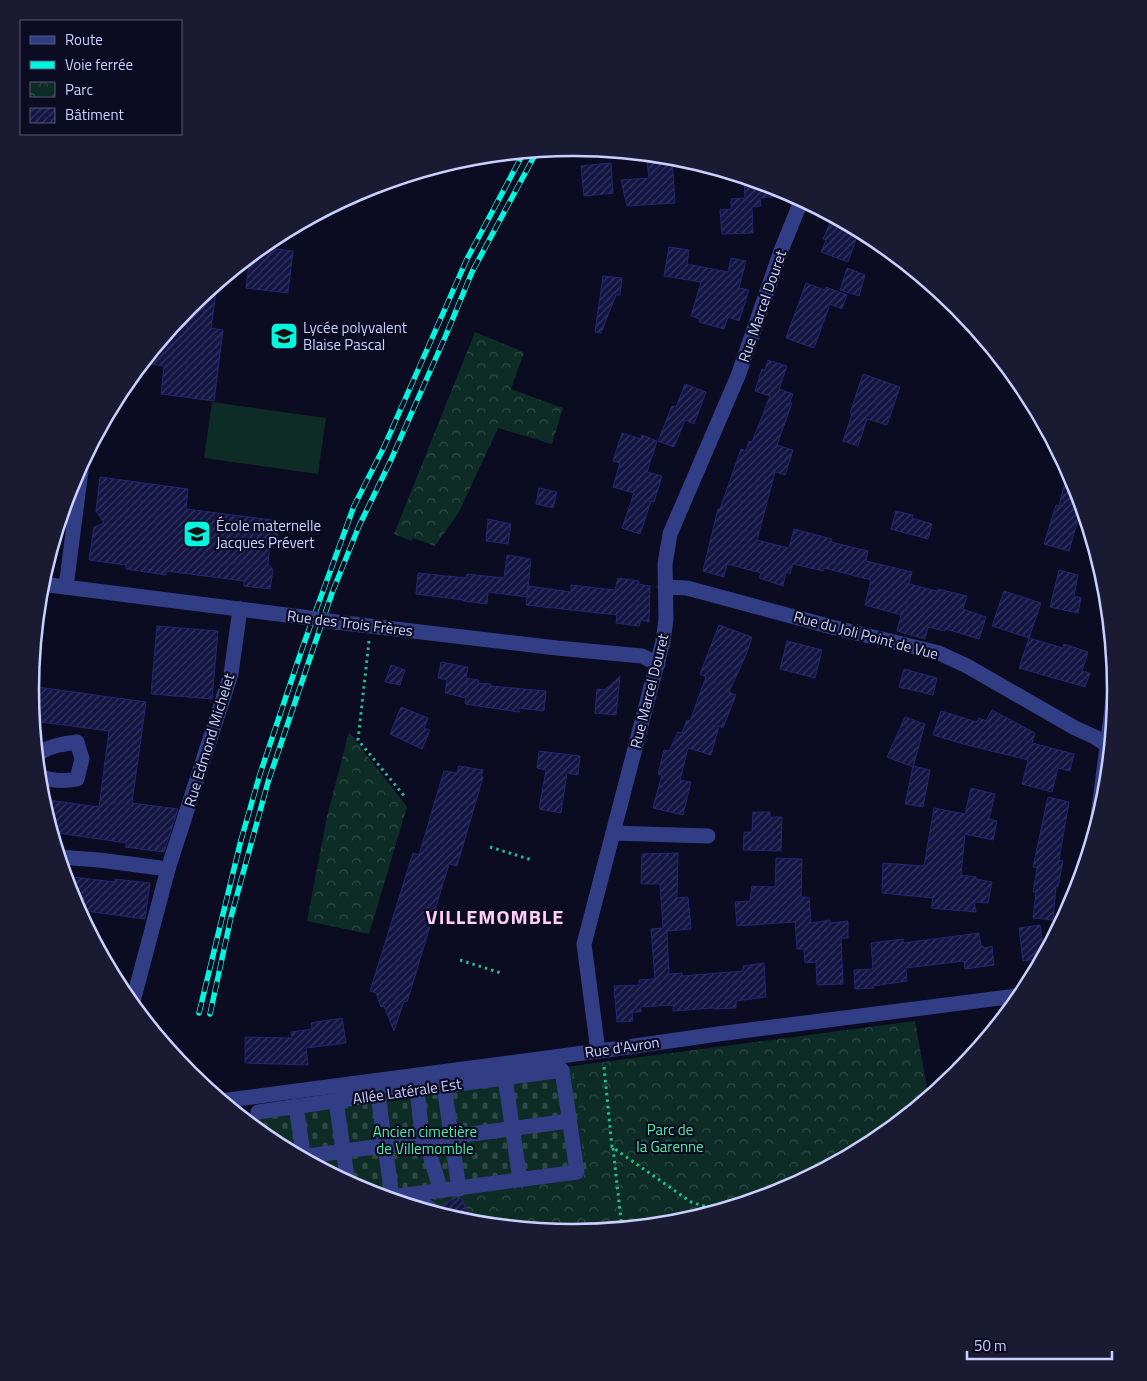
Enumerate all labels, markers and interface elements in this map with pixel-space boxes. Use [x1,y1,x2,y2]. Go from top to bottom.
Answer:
legend [20,20,182,135]
text: Route [65,28,103,51]
text: Voie ferrée [65,53,133,76]
text: Parc [65,78,93,101]
text: Bâtiment [65,103,124,126]
street label: Rue Marcel Douret [732,246,792,365]
place label: Lycée polyvalent Blaise Pascal [303,316,408,356]
school or university icon: Lycée polyvalent Blaise Pascal [269,321,299,351]
place label: École maternelle Jacques Prévert [216,514,321,554]
school or university icon: École maternelle Jacques Prévert [182,519,212,549]
street label: Rue des Trois Frères [286,604,414,642]
street label: Rue du Joli Point de Vue [791,605,941,665]
street label: Rue Marcel Douret [624,631,675,751]
street label: Rue Edmond Michelet [178,670,240,809]
district label: VILLEMOMBLE [426,901,564,932]
street label: Rue d'Avron [583,1030,661,1064]
street label: Allée Latérale Est [351,1072,464,1110]
park label: Parc de la Garenne [636,1118,704,1158]
park label: Ancien cimetière de Villemomble [373,1120,477,1160]
scale bar [967,1328,1112,1360]
text: 50 m [974,1334,1007,1357]

